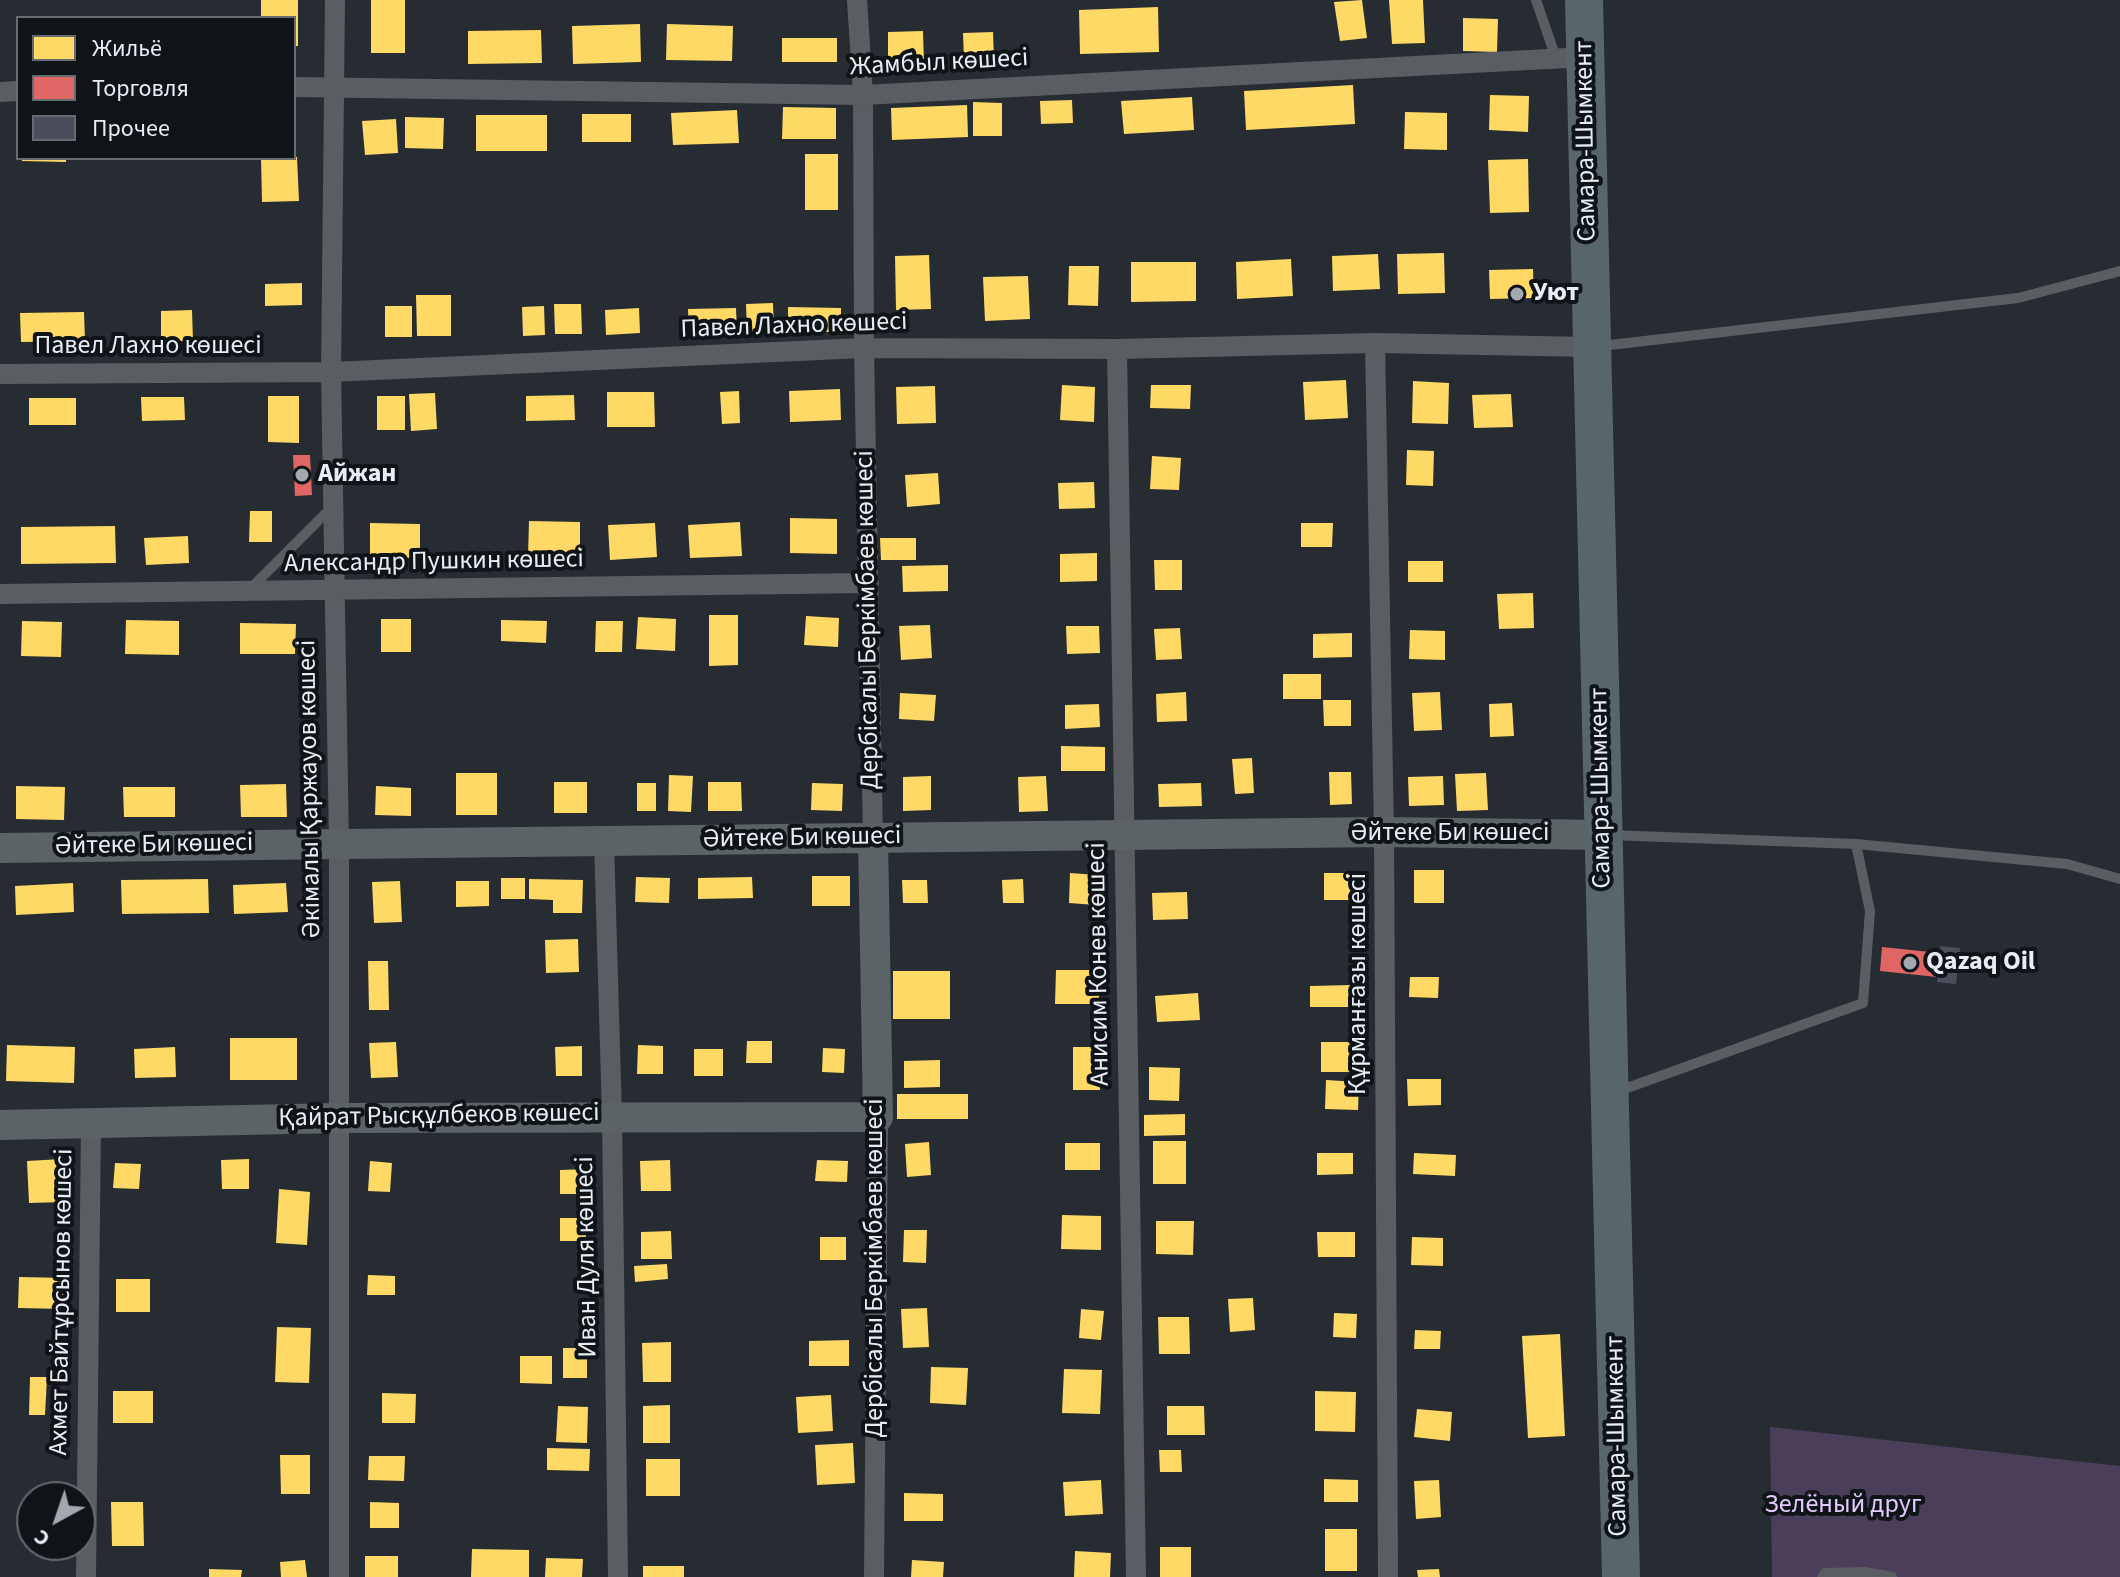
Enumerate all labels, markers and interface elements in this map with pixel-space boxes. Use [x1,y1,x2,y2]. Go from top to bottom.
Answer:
legend [16,16,296,160]
text: Жильё [92,31,162,66]
street label: Самара-Шымкент [1570,40,1604,242]
street label: Жамбыл көшесі [849,44,1029,84]
text: Торговля [92,71,189,106]
text: Прочее [92,111,170,146]
place label: Уют [1533,278,1579,310]
marker: Уют [1508,285,1526,303]
street label: Павел Лахно көшесі [680,307,908,347]
street label: Павел Лахно көшесі [34,331,262,363]
street label: Дербісалы Беркімбаев көшесі [850,450,888,790]
place label: Айжан [318,459,396,491]
marker: Айжан [293,466,311,484]
street label: Александр Пушкин көшесі [284,545,584,581]
street label: Әкімалы Қаржауов көшесі [293,639,329,939]
street label: Самара-Шымкент [1585,687,1619,889]
street label: Әйтеке Би көшесі [1351,818,1549,850]
street label: Әйтеке Би көшесі [702,822,902,856]
street label: Әйтеке Би көшесі [54,829,254,863]
street label: Анисим Конев көшесі [1082,842,1118,1086]
street label: Құрманғазы көшесі [1343,873,1375,1095]
place label: Qazaq Oil [1926,947,2035,979]
marker: Qazaq Oil [1901,954,1919,972]
street label: Дербісалы Беркімбаев көшесі [860,1098,892,1438]
street label: Қайрат Рысқұлбеков көшесі [278,1099,600,1135]
street label: Ахмет Байтұрсынов көшесі [45,1148,81,1456]
street label: Иван Дуля көшесі [571,1156,605,1358]
street label: Самара-Шымкент [1601,1335,1635,1537]
north arrow [16,1481,96,1561]
park label: Зелёный друг [1764,1490,1922,1522]
text: С [27,1521,57,1554]

